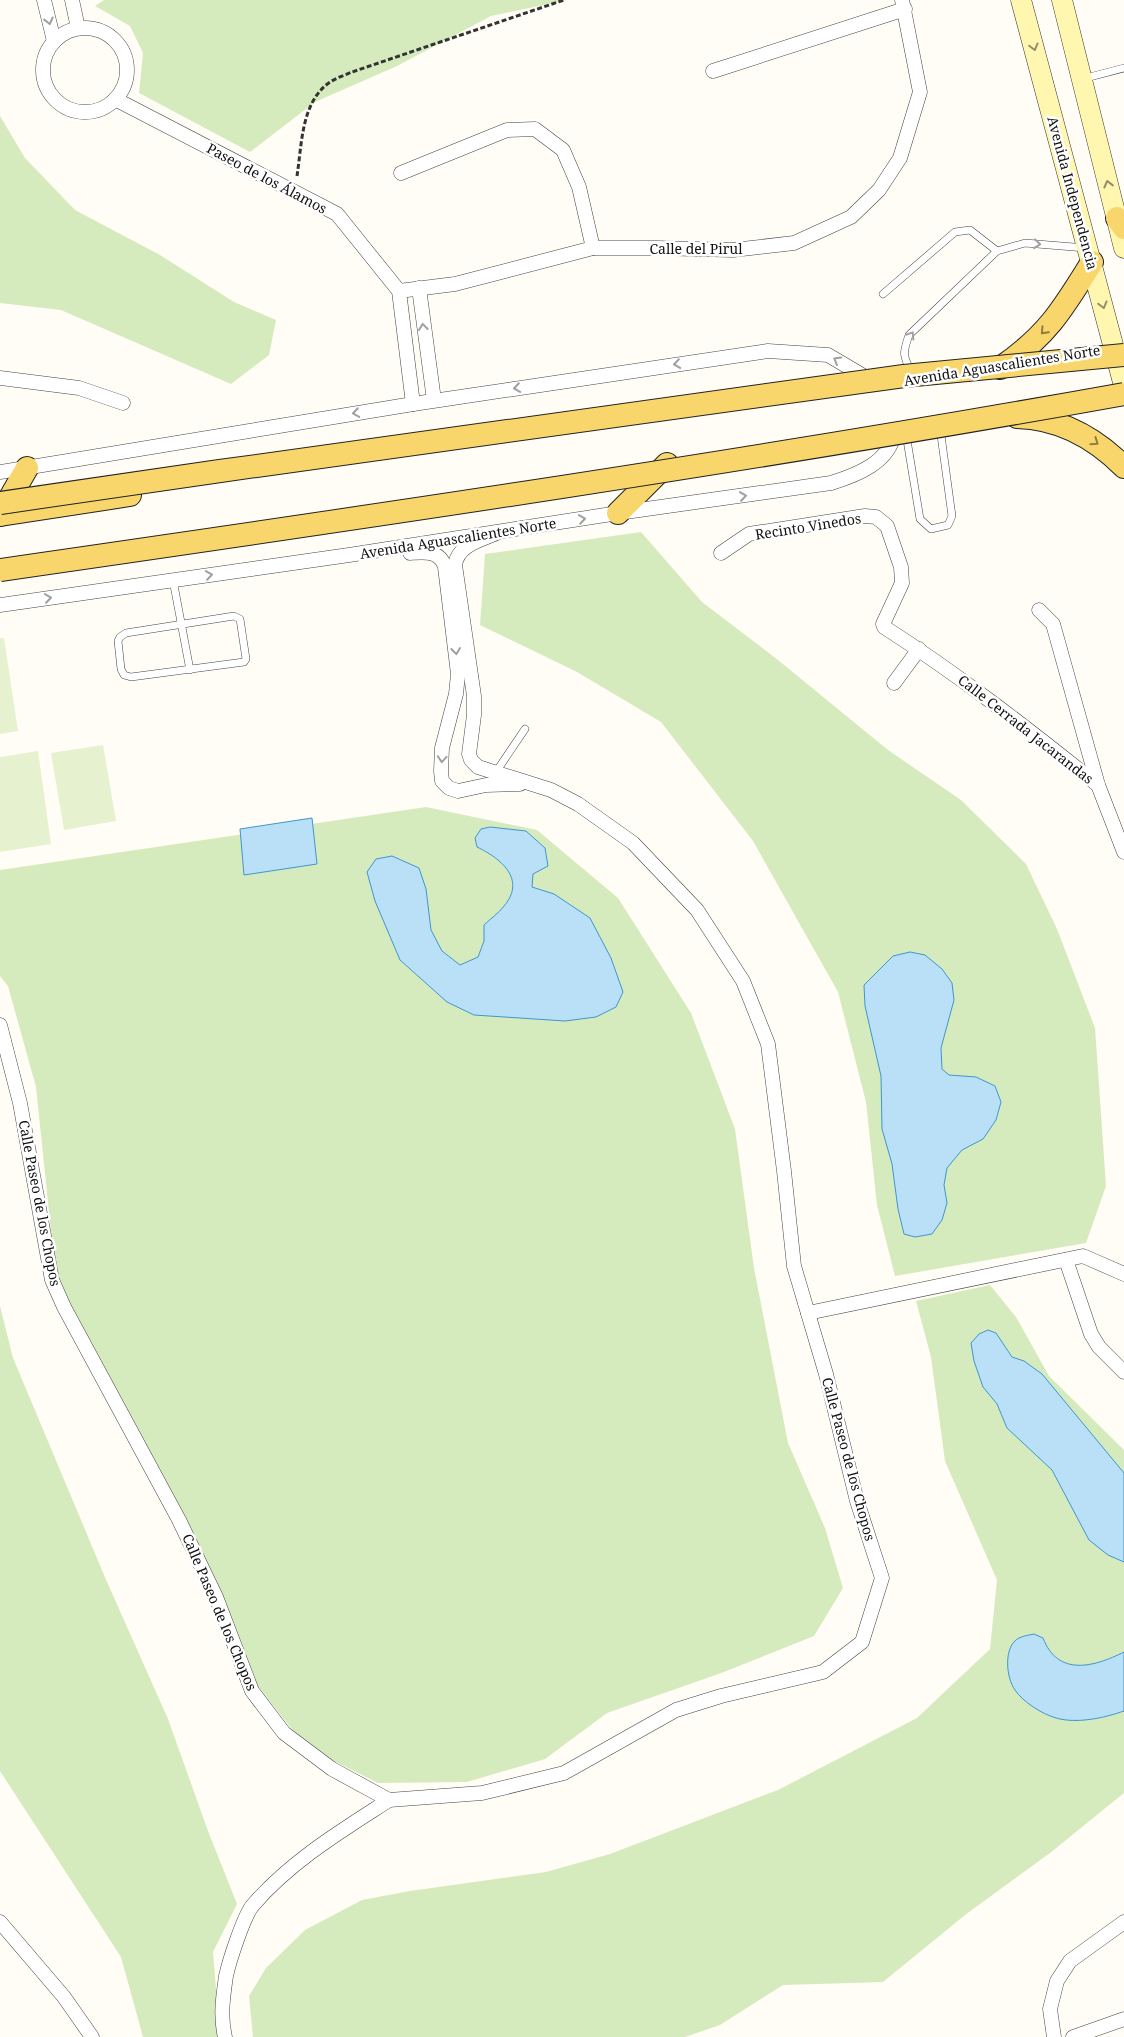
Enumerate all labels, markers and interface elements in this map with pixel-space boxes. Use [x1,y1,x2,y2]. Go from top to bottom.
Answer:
one-way arrow [43,16,54,25]
one-way arrow [1028,43,1038,51]
street label: Avenida Independencia [1043,114,1103,272]
street label: Paseo de los Álamos [204,138,330,218]
one-way arrow [1103,179,1114,188]
one-way arrow [1034,238,1042,249]
street label: Calle del Pirul [649,239,743,258]
one-way arrow [1097,301,1108,310]
one-way arrow [418,322,429,330]
one-way arrow [1041,326,1050,335]
one-way arrow [904,331,914,340]
street label: Avenida Aguascalientes Norte [902,340,1102,390]
one-way arrow [834,357,843,367]
one-way arrow [673,359,682,369]
one-way arrow [512,382,520,393]
one-way arrow [352,407,360,418]
one-way arrow [1089,436,1099,445]
one-way arrow [738,491,747,501]
street label: Recinto Vinedos [754,508,862,544]
street label: Avenida Aguascalientes Norte [358,513,558,563]
one-way arrow [577,514,586,524]
one-way arrow [205,570,213,581]
one-way arrow [44,594,53,604]
one-way arrow [450,648,461,656]
street label: Calle Cerrada Jacarandas [954,670,1098,788]
one-way arrow [436,755,447,763]
street label: Calle Paseo de los Chopos [15,1118,65,1288]
street label: Calle Paseo de los Chopos [818,1375,880,1543]
street label: Calle Paseo de los Chopos [178,1531,262,1693]

